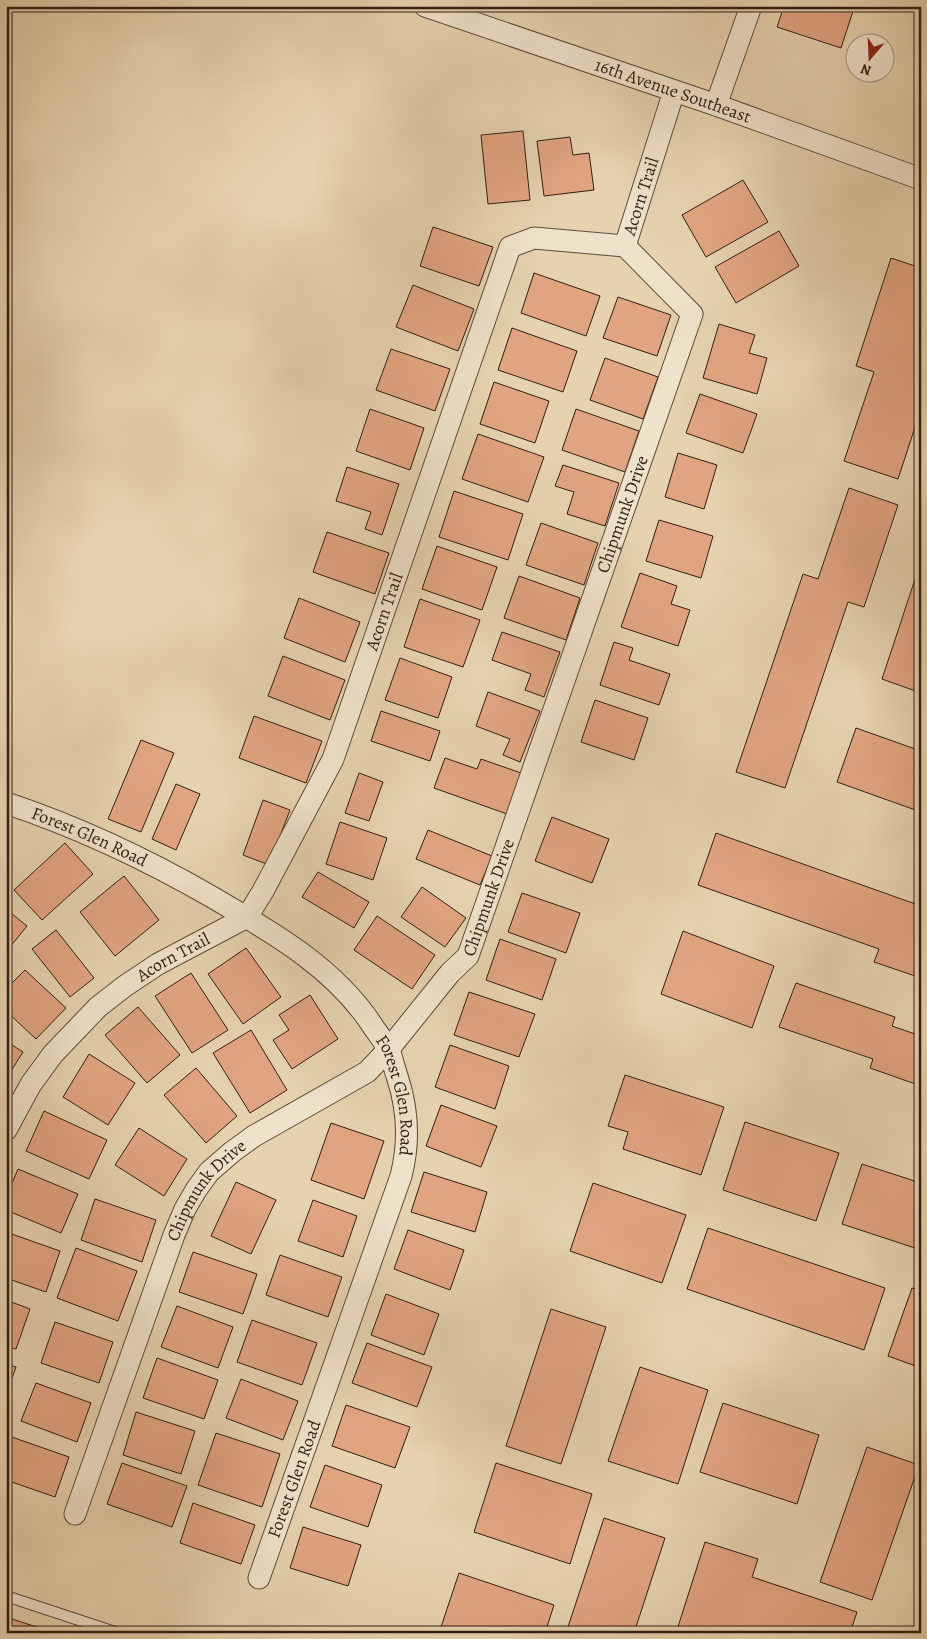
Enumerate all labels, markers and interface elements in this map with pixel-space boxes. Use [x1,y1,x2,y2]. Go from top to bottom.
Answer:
north arrow [844,32,894,82]
street label: 16th Avenue Southeast [592,53,755,129]
text: N [858,59,874,80]
street label: Acorn Trail [617,153,665,239]
street label: Chipmunk Drive [591,452,654,576]
street label: Acorn Trail [359,569,409,655]
street label: Forest Glen Road [28,801,152,872]
street label: Chipmunk Drive [457,835,520,960]
street label: Acorn Trail [131,927,214,988]
street label: Forest Glen Road [370,1030,419,1158]
street label: Chipmunk Drive [161,1134,251,1245]
street label: Forest Glen Road [262,1416,327,1541]

